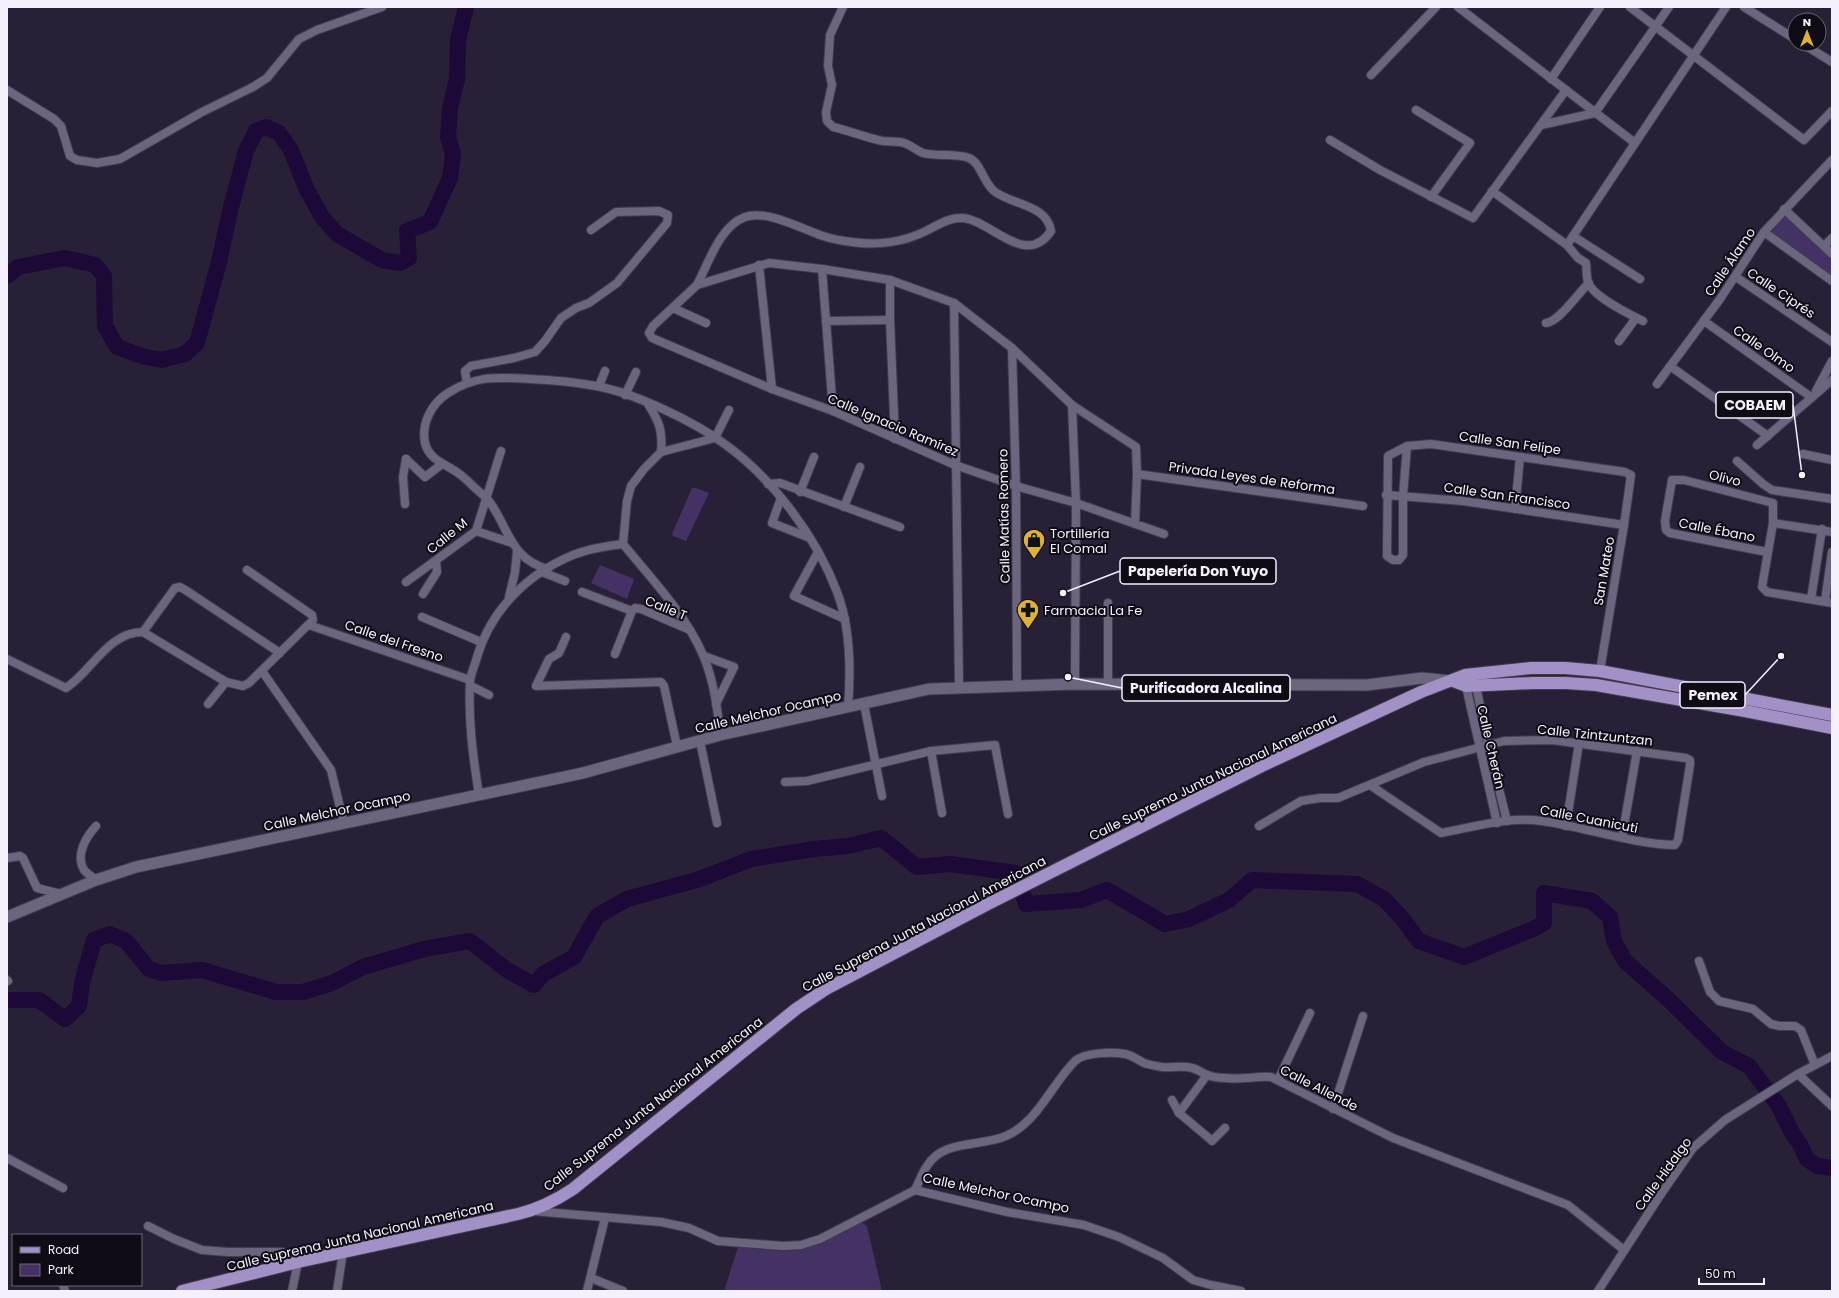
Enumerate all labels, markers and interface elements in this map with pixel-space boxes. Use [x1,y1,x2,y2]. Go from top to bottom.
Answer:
north arrow [1787,12,1827,52]
text: N [1803,14,1811,30]
street label: Calle Álamo [1700,224,1760,300]
street label: Calle Ciprés [1743,263,1819,323]
street label: Calle Olmo [1729,321,1799,377]
street label: Calle Ignacio Ramírez [824,389,962,461]
callout: COBAEM [1716,392,1793,418]
text: COBAEM [1724,395,1786,415]
street label: Calle San Felipe [1458,426,1562,460]
street label: Calle Matías Romero [993,449,1015,583]
street label: Privada Leyes de Reforma [1168,457,1336,499]
street label: Olivo [1707,465,1743,491]
street label: Calle San Francisco [1443,478,1571,514]
street label: Calle Ébano [1677,513,1757,547]
street label: Calle M [422,514,472,558]
place label: Tortillería El Comal [1050,524,1109,558]
shop icon: Tortillería El Comal [1021,527,1047,560]
street label: San Mateo [1589,535,1619,607]
callout: Papelería Don Yuyo [1120,558,1276,584]
text: Papelería Don Yuyo [1128,561,1268,581]
street label: Calle T [642,591,690,625]
pharmacy icon: Farmacia La Fe [1015,597,1041,630]
place label: Farmacia La Fe [1044,601,1142,620]
street label: Calle del Fresno [342,615,446,667]
callout: Purificadora Alcalina [1122,675,1290,701]
text: Purificadora Alcalina [1130,678,1282,698]
callout: Pemex [1680,682,1745,708]
text: Pemex [1688,685,1738,705]
street label: Calle Melchor Ocampo [693,686,843,738]
street label: Calle Cherán [1472,703,1510,791]
street label: Calle Suprema Junta Nacional Americana [1086,708,1340,846]
street label: Calle Tzintzuntzan [1536,719,1654,751]
street label: Calle Melchor Ocampo [262,786,412,836]
street label: Calle Cuanicuti [1538,800,1640,838]
street label: Calle Suprema Junta Nacional Americana [799,851,1049,997]
street label: Calle Suprema Junta Nacional Americana [539,1012,767,1196]
street label: Calle Allende [1277,1060,1361,1116]
street label: Calle Hidalgo [1630,1133,1696,1215]
street label: Calle Melchor Ocampo [921,1168,1071,1218]
street label: Calle Suprema Junta Nacional Americana [225,1196,495,1276]
legend [12,1234,142,1286]
text: Road [48,1241,79,1258]
scale bar [1699,1260,1764,1286]
text: Park [48,1261,75,1278]
text: 50 m [1705,1265,1736,1282]

